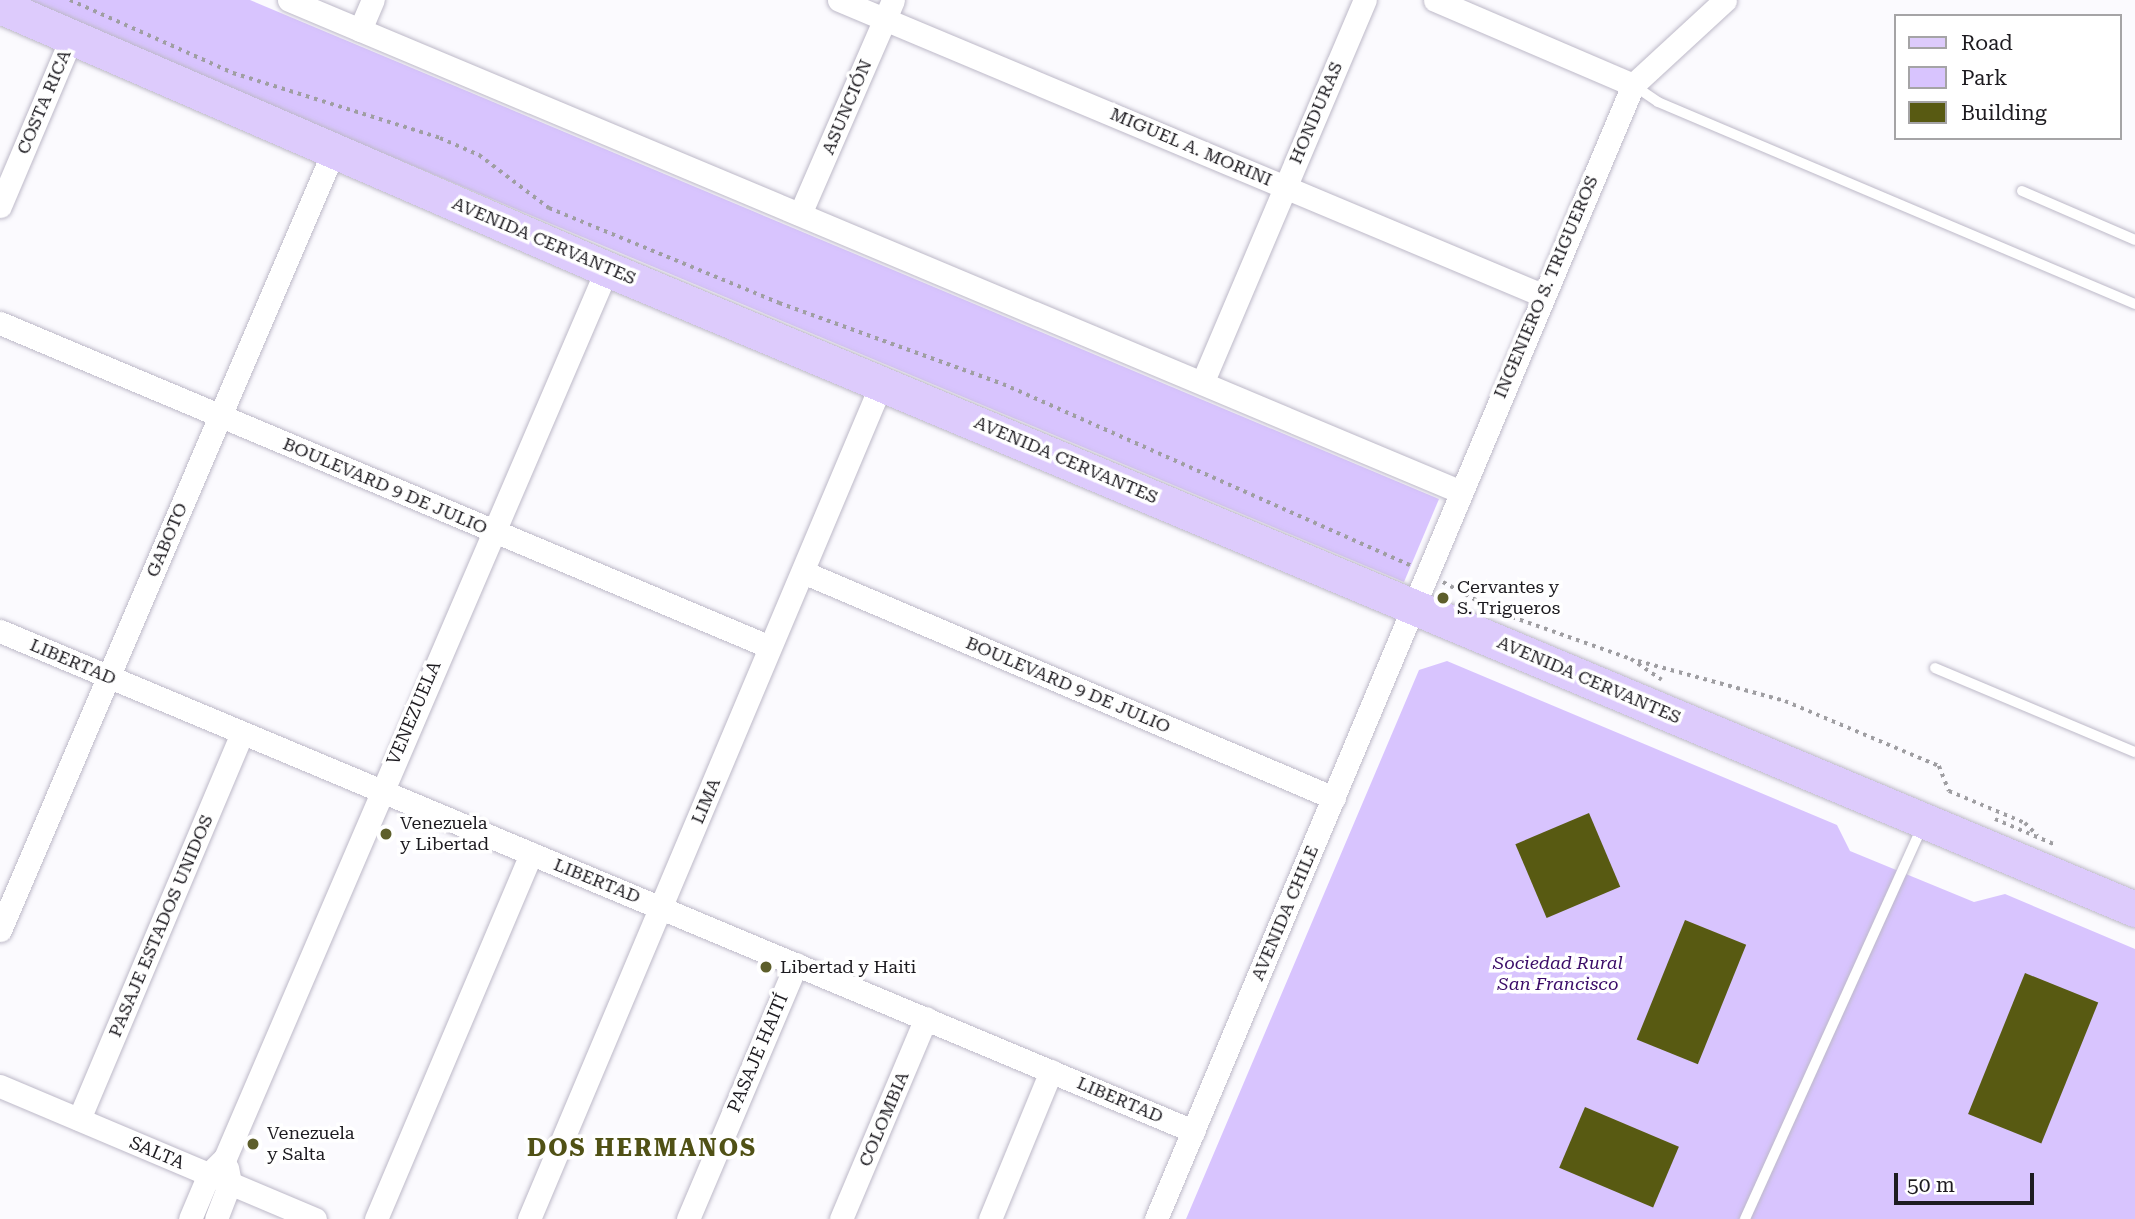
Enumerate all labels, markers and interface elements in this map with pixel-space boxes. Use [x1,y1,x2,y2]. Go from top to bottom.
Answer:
legend [1894,14,2121,140]
text: Road [1961,31,2013,55]
street label: COSTA RICA [12,47,76,157]
street label: ASUNCIÓN [817,56,877,158]
street label: HONDURAS [1285,59,1347,167]
text: Park [1961,66,2007,90]
text: Building [1961,101,2047,125]
street label: MIGUEL A. MORINI [1107,103,1275,191]
street label: INGENIERO S. TRIGUEROS [1489,172,1603,402]
street label: AVENIDA CERVANTES [449,192,639,290]
street label: AVENIDA CERVANTES [971,411,1161,509]
street label: BOULEVARD 9 DE JULIO [280,433,490,539]
street label: GABOTO [142,500,192,580]
place label: Cervantes y S. Trigueros [1457,577,1560,620]
marker: Cervantes y S. Trigueros [1435,590,1451,606]
street label: AVENIDA CERVANTES [1494,631,1684,729]
street label: BOULEVARD 9 DE JULIO [963,632,1173,738]
street label: LIBERTAD [27,634,119,690]
street label: VENEZUELA [382,658,446,768]
street label: LIMA [687,775,725,827]
street label: PASAJE ESTADOS UNIDOS [104,812,218,1040]
place label: Venezuela y Libertad [400,813,489,856]
marker: Venezuela y Libertad [378,826,394,842]
street label: AVENIDA CHILE [1247,842,1323,984]
street label: LIBERTAD [551,854,643,908]
park label: Sociedad Rural San Francisco [1493,953,1623,996]
place label: Libertad y Haiti [780,956,916,978]
marker: Libertad y Haiti [758,959,774,975]
street label: PASAJE HAITÍ [723,990,793,1116]
street label: COLOMBIA [854,1068,914,1170]
street label: LIBERTAD [1074,1072,1166,1128]
place label: Venezuela y Salta [267,1123,355,1166]
street label: SALTA [126,1132,188,1174]
district label: DOS HERMANOS [528,1135,756,1163]
marker: Venezuela y Salta [245,1136,261,1152]
scale bar [1897,1160,2037,1204]
text: 50 m [1907,1173,1955,1197]

